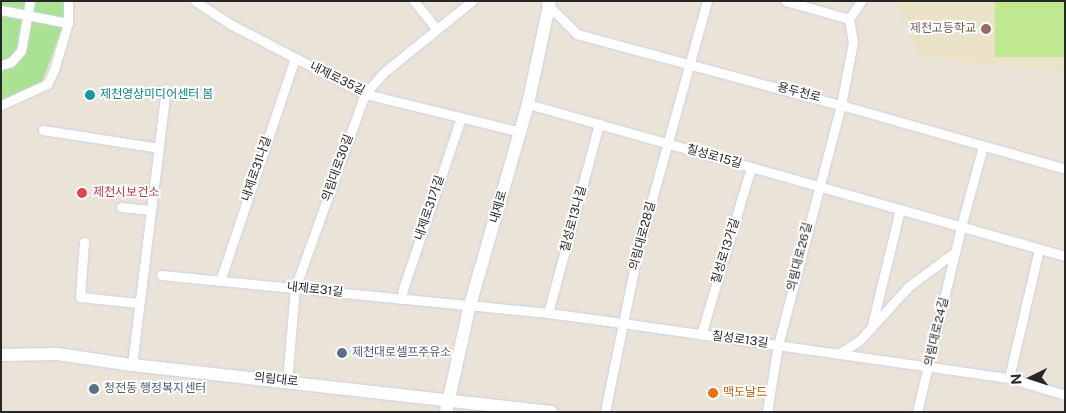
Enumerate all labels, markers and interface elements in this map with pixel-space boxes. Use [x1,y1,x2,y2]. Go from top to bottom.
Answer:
place label: 제천고등학교 [910,22,976,36]
marker: 제천고등학교 [980,23,992,35]
street label: 내제로35길 [307,60,367,98]
street label: 용두천로 [776,80,822,106]
place label: 제천영상미디어센터 봄 [100,88,213,102]
marker: 제천영상미디어센터 봄 [84,89,96,101]
street label: 의림대로30길 [319,133,357,203]
street label: 내제로31나길 [239,135,275,203]
street label: 칠성로15길 [685,142,743,172]
street label: 내제로31가길 [412,174,448,242]
street label: 칠성로13나길 [558,184,590,254]
marker: 제천시보건소 [75,186,89,200]
place label: 제천시보건소 [93,186,159,200]
street label: 내제로 [488,189,510,225]
street label: 의림대로28길 [627,200,659,272]
street label: 칠성로13가길 [709,217,743,285]
street label: 의림대로26길 [785,221,815,293]
street label: 내제로31길 [286,280,344,300]
street label: 의림대로24길 [922,296,952,368]
street label: 칠성로13길 [711,329,769,351]
place label: 제천대로셀프주유소 [352,346,451,360]
marker: 제천대로셀프주유소 [336,347,348,359]
north arrow [1006,353,1056,403]
street label: 의림대로 [253,371,299,389]
text: N [1008,373,1024,385]
place label: 청전동 행정복지센터 [104,382,206,396]
marker: 청전동 행정복지센터 [88,383,100,395]
place label: 맥도날드 [723,386,767,400]
marker: 맥도날드 [707,387,719,399]

